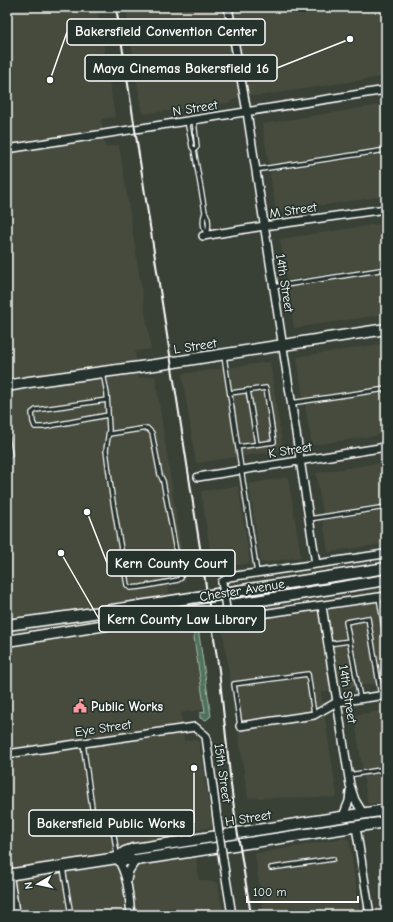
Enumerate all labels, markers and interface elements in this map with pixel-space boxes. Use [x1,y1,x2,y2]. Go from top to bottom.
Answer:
callout: Bakersfield Convention Center [67,19,265,45]
text: Bakersfield Convention Center [75,23,257,40]
callout: Maya Cinemas Bakersfield 16 [85,55,277,81]
text: Maya Cinemas Bakersfield 16 [93,60,269,77]
street label: N Street [171,97,220,119]
street label: M Street [268,199,319,221]
street label: 14th Street [273,253,297,315]
street label: L Street [172,335,219,357]
street label: K Street [267,439,314,461]
callout: Kern County Court [107,550,235,576]
text: Kern County Court [115,555,228,572]
street label: Chester Avenue [198,576,286,604]
callout: Kern County Law Library [99,606,265,632]
text: Kern County Law Library [107,611,257,628]
street label: 14th Street [336,664,360,726]
public building icon: Public Works [72,698,88,714]
place label: Public Works [91,699,163,714]
street label: Eye Street [74,716,133,739]
street label: 15th Street [211,742,235,805]
street label: H Street [224,807,273,829]
callout: Bakersfield Public Works [29,810,194,836]
text: Bakersfield Public Works [37,815,185,832]
north arrow [18,864,58,904]
scale bar [247,878,358,904]
text: N [22,881,36,890]
text: 100 m [253,885,286,899]

